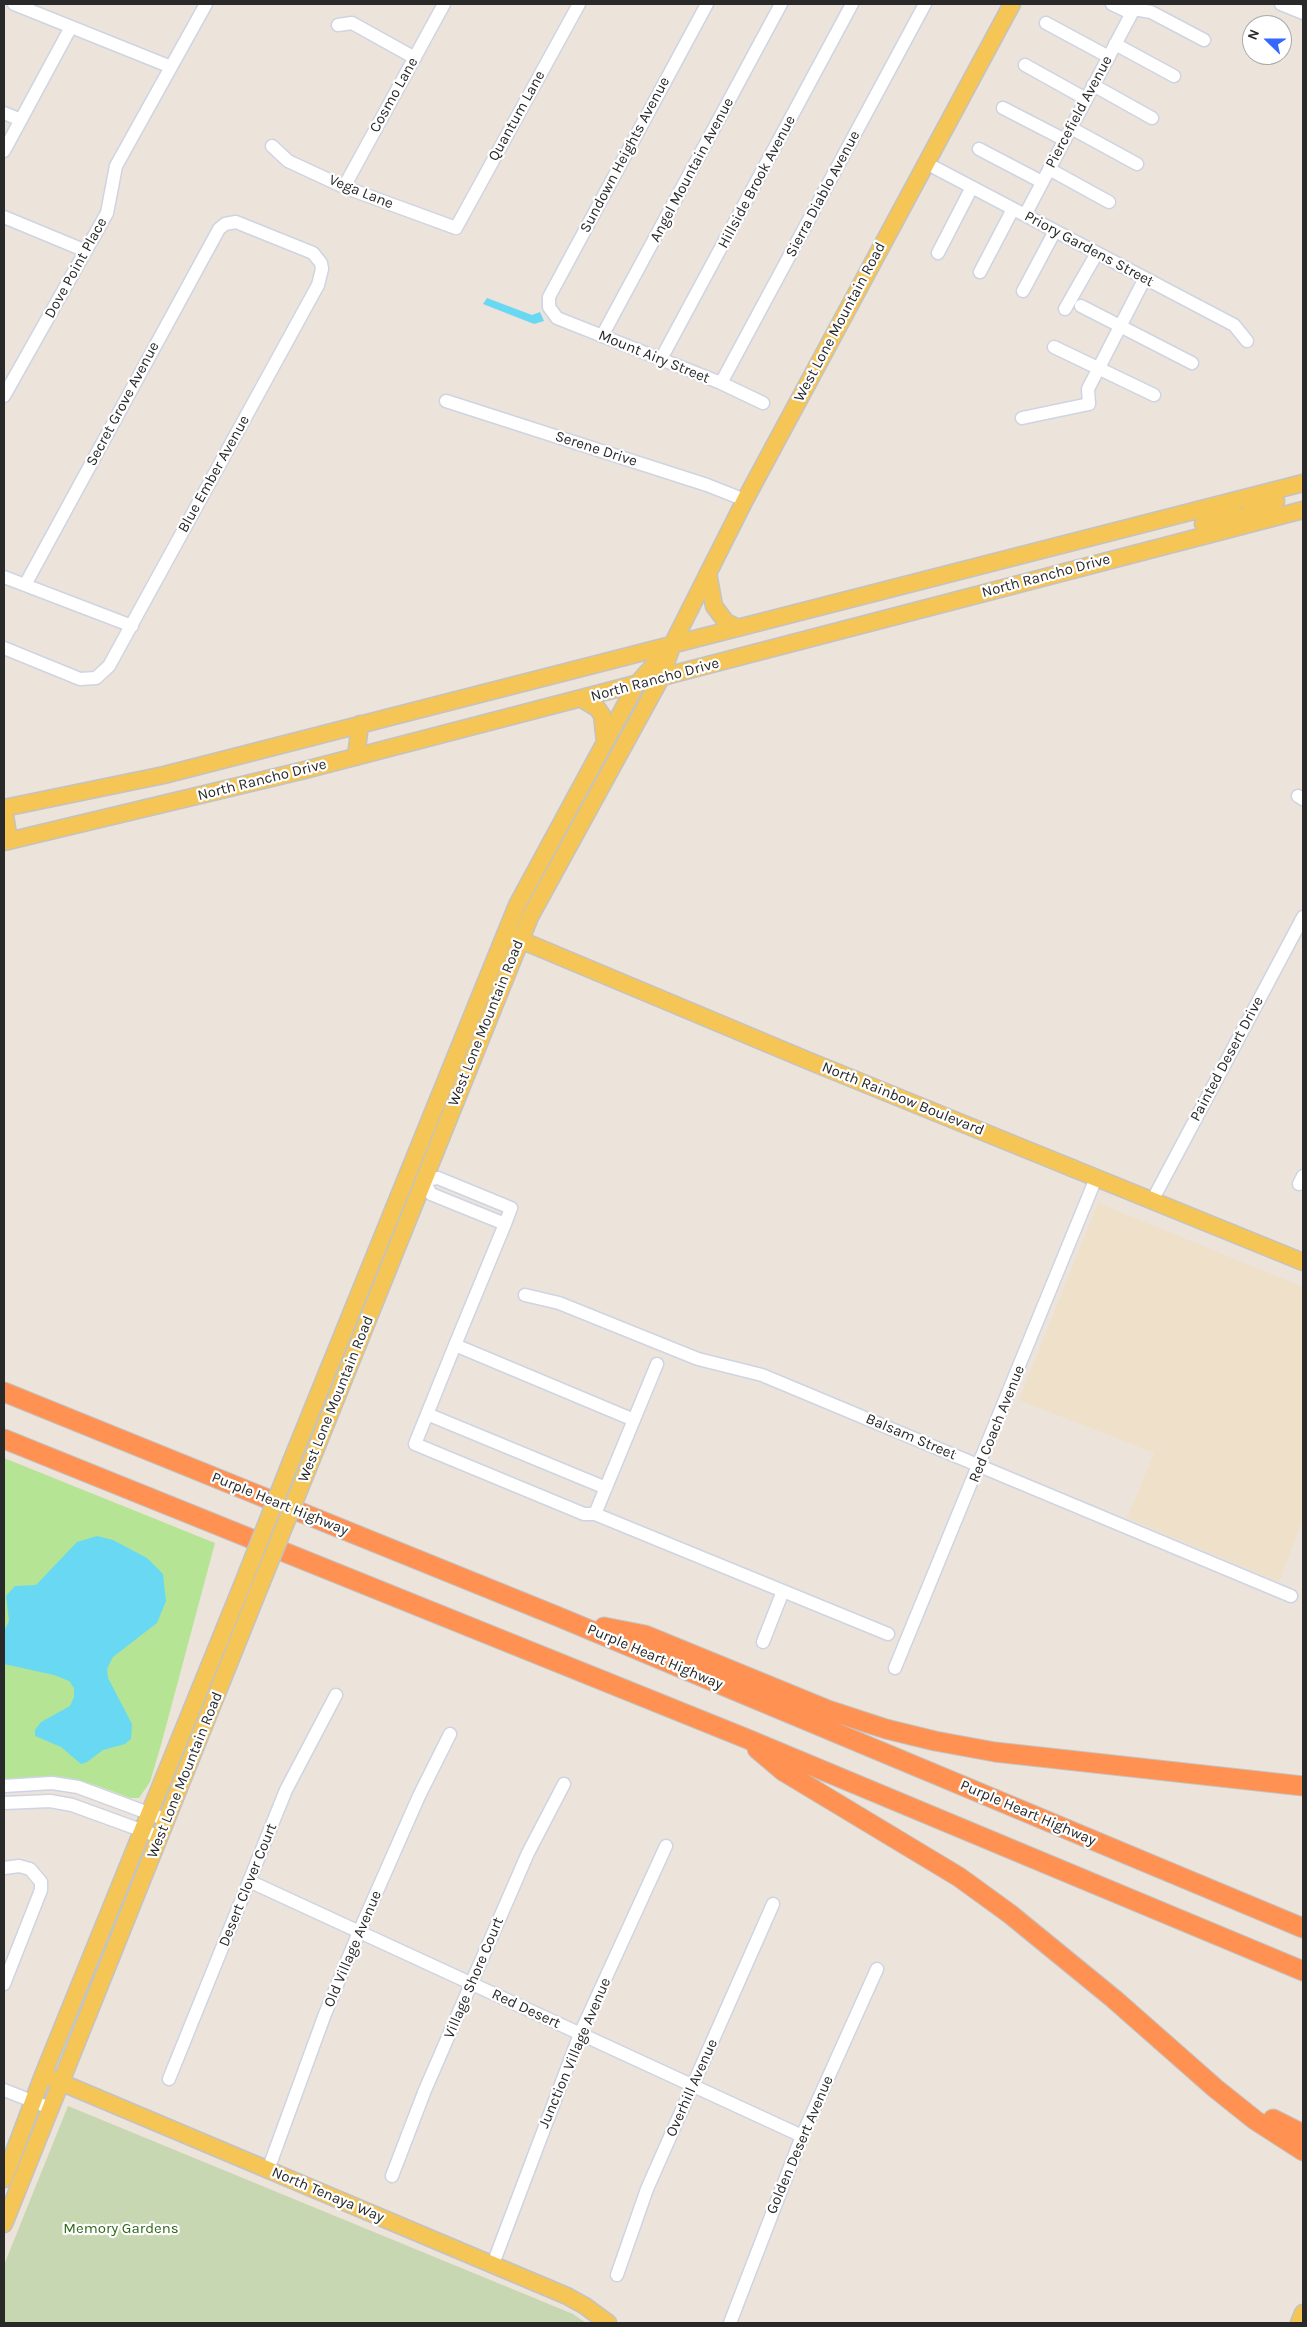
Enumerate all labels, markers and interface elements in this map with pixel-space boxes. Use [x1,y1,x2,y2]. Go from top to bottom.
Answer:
north arrow [1242,15,1292,65]
text: N [1244,27,1263,42]
street label: Piercefield Avenue [1042,53,1116,171]
street label: Cosmo Lane [366,54,422,136]
street label: Quantum Lane [485,68,549,164]
street label: Sundown Heights Avenue [576,74,674,236]
street label: Angel Mountain Avenue [646,95,738,245]
street label: Hillside Brook Avenue [714,112,800,252]
street label: Sierra Diablo Avenue [782,128,864,260]
street label: Vega Lane [326,171,396,213]
street label: Priory Gardens Street [1021,207,1157,291]
street label: Dove Point Place [41,215,111,321]
street label: West Lone Mountain Road [790,239,890,405]
street label: Mount Airy Street [596,326,712,388]
street label: Secret Grove Avenue [83,339,163,469]
street label: Blue Ember Avenue [174,412,254,536]
street label: Serene Drive [553,427,639,471]
street label: North Rancho Drive [980,550,1112,602]
street label: North Rancho Drive [589,654,721,706]
street label: North Rancho Drive [196,755,328,805]
street label: West Lone Mountain Road [444,937,528,1109]
street label: Painted Desert Drive [1186,994,1268,1124]
street label: North Rainbow Boulevard [819,1058,987,1140]
street label: West Lone Mountain Road [294,1313,378,1485]
street label: Red Coach Avenue [965,1363,1029,1485]
street label: Balsam Street [863,1410,959,1464]
street label: Purple Heart Highway [209,1468,351,1540]
street label: Purple Heart Highway [584,1620,726,1694]
street label: West Lone Mountain Road [143,1689,227,1861]
street label: Purple Heart Highway [957,1776,1099,1850]
street label: Desert Clover Court [215,1821,281,1949]
street label: Old Village Avenue [320,1888,386,2010]
street label: Village Shore Court [440,1915,508,2041]
street label: Junction Village Avenue [535,1975,615,2131]
street label: Red Desert [489,1985,563,2033]
street label: Overhill Avenue [662,2036,722,2140]
street label: Golden Desert Avenue [763,2073,837,2217]
street label: North Tenaya Way [269,2163,387,2227]
park label: Memory Gardens [63,2220,179,2238]

